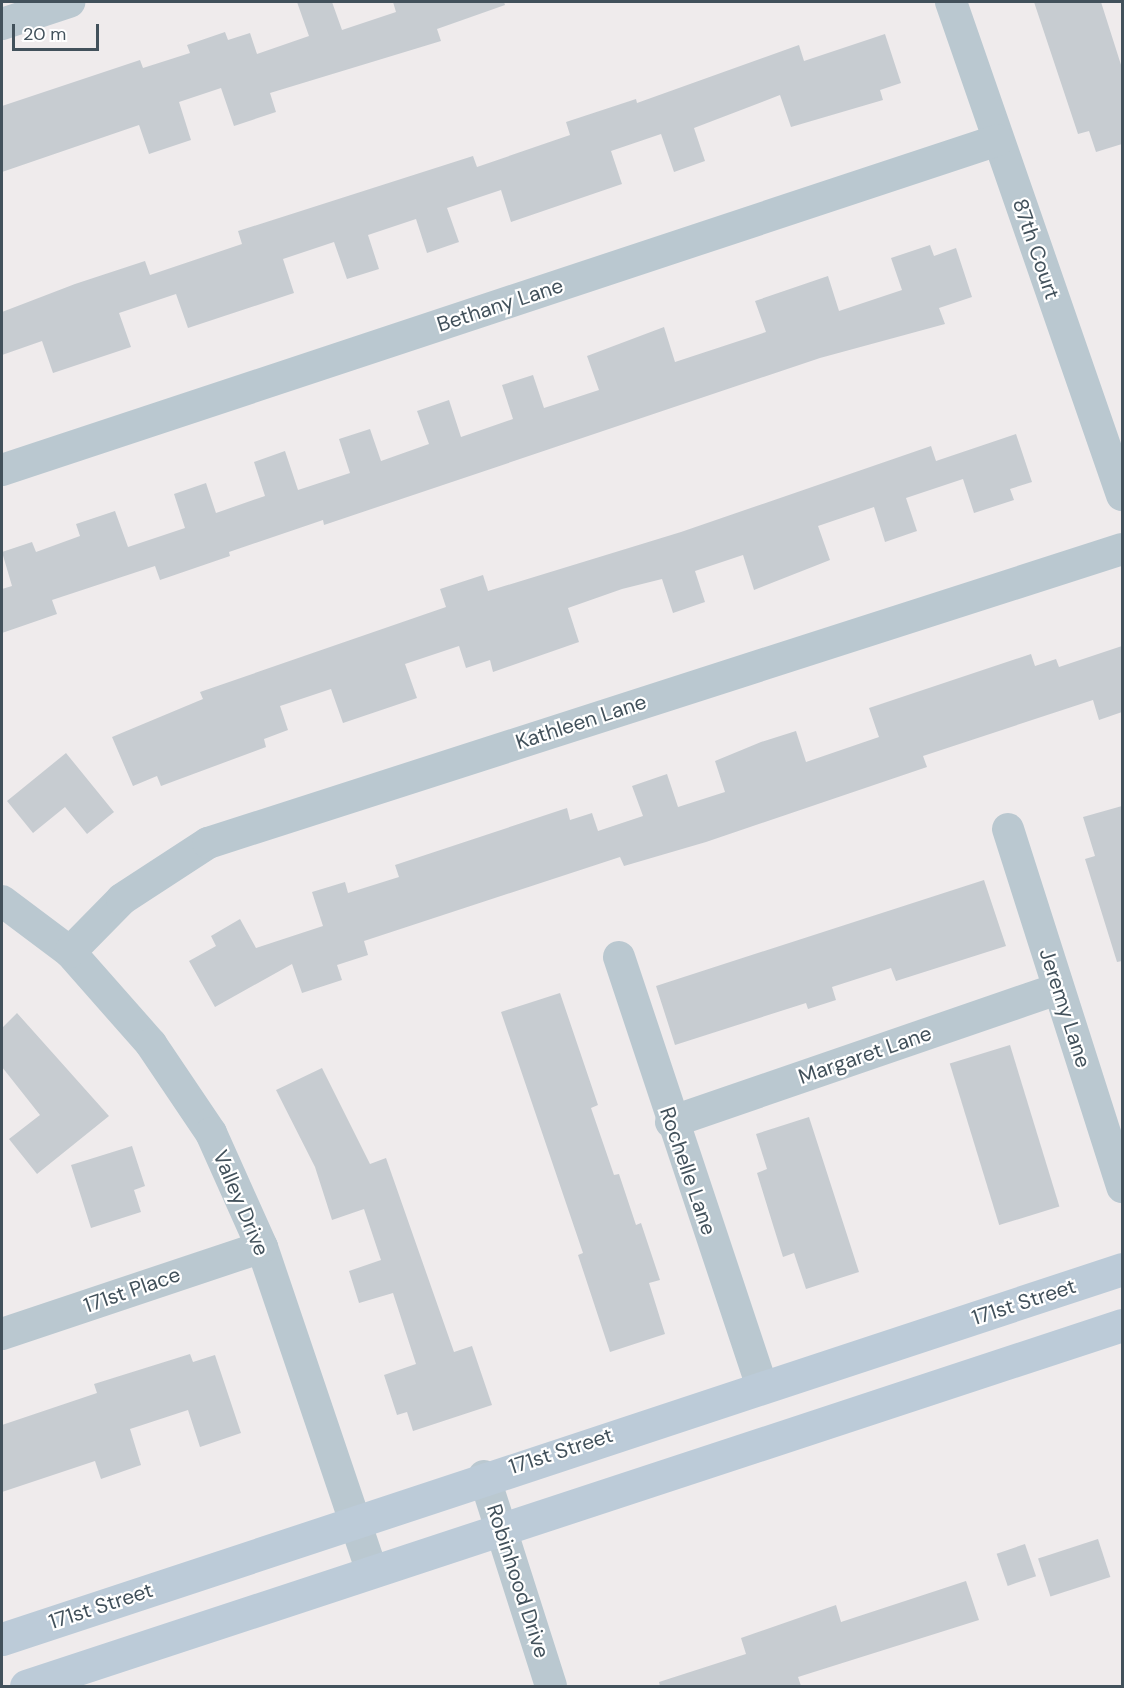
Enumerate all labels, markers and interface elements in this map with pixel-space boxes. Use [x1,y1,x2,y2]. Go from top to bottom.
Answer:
scale bar [15,12,102,50]
text: 20 m [23,22,66,46]
street label: 87th Court [1007,195,1065,303]
street label: Bethany Lane [434,273,566,337]
street label: Kathleen Lane [512,689,650,755]
street label: Jeremy Lane [1034,945,1096,1071]
street label: Margaret Lane [795,1020,935,1090]
street label: Rochelle Lane [654,1104,722,1238]
street label: Valley Drive [207,1146,275,1260]
street label: 171st Place [80,1262,184,1318]
street label: 171st Street [969,1273,1079,1331]
street label: 171st Street [506,1422,616,1480]
street label: Robinhood Drive [481,1501,555,1661]
street label: 171st Street [46,1577,156,1635]

